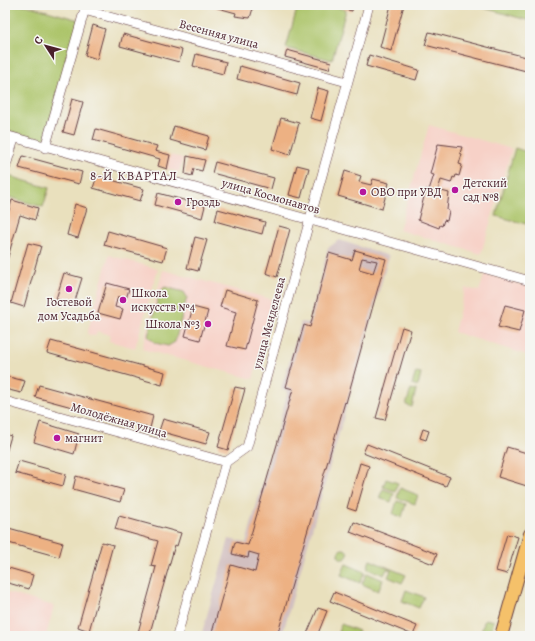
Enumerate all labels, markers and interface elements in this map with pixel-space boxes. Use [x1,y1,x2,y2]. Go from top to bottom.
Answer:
street label: Весенняя улица [178,16,261,52]
north arrow [26,26,66,66]
text: С [30,33,47,48]
district label: 8-Й КВАРТАЛ [90,167,178,184]
street label: улица Космонавтов [219,174,322,218]
place label: Детский сад №8 [463,175,507,205]
place label: ОВО при УВД [371,184,442,200]
marker: Детский сад №8 [450,185,460,195]
marker: ОВО при УВД [358,187,368,197]
place label: Гроздь [186,194,221,210]
marker: Гроздь [173,197,183,207]
street label: улица Менделеева [249,275,289,372]
marker: Гостевой дом Усадьба [64,284,74,294]
place label: Школа искусств №4 [131,285,196,315]
place label: Гостевой дом Усадьба [37,294,100,324]
marker: Школа искусств №4 [118,295,128,305]
place label: Школа №3 [145,316,200,332]
marker: Школа №3 [203,319,213,329]
street label: Молодёжная улица [69,399,169,442]
place label: магнит [65,430,104,446]
marker: магнит [52,433,62,443]

